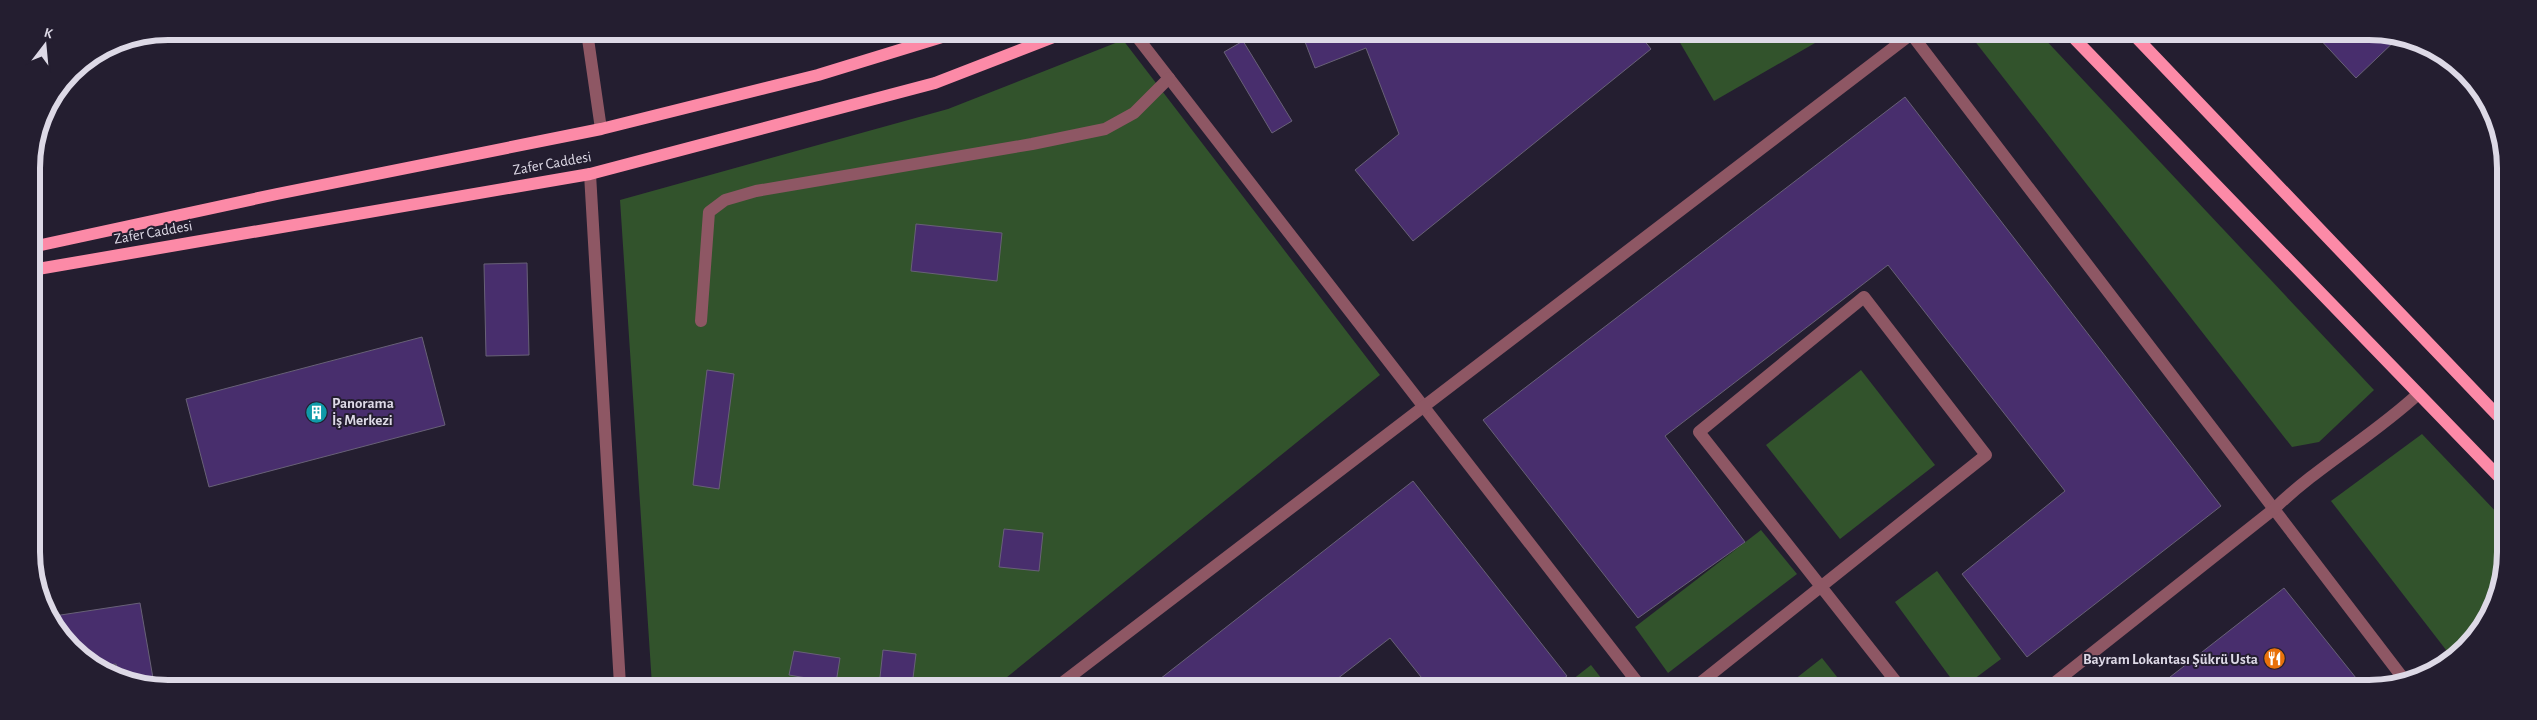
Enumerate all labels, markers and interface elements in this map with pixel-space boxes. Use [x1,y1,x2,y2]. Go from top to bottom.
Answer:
north arrow [20,20,70,70]
text: K [42,26,55,42]
street label: Zafer Caddesi [512,149,593,178]
street label: Zafer Caddesi [113,218,194,247]
place label: Panorama İş Merkezi [332,396,394,428]
building icon: Panorama İş Merkezi [304,400,328,424]
restaurant icon: Bayram Lokantası Şükrü Usta [2262,647,2286,671]
place label: Bayram Lokantası Şükrü Usta [2083,652,2258,667]

